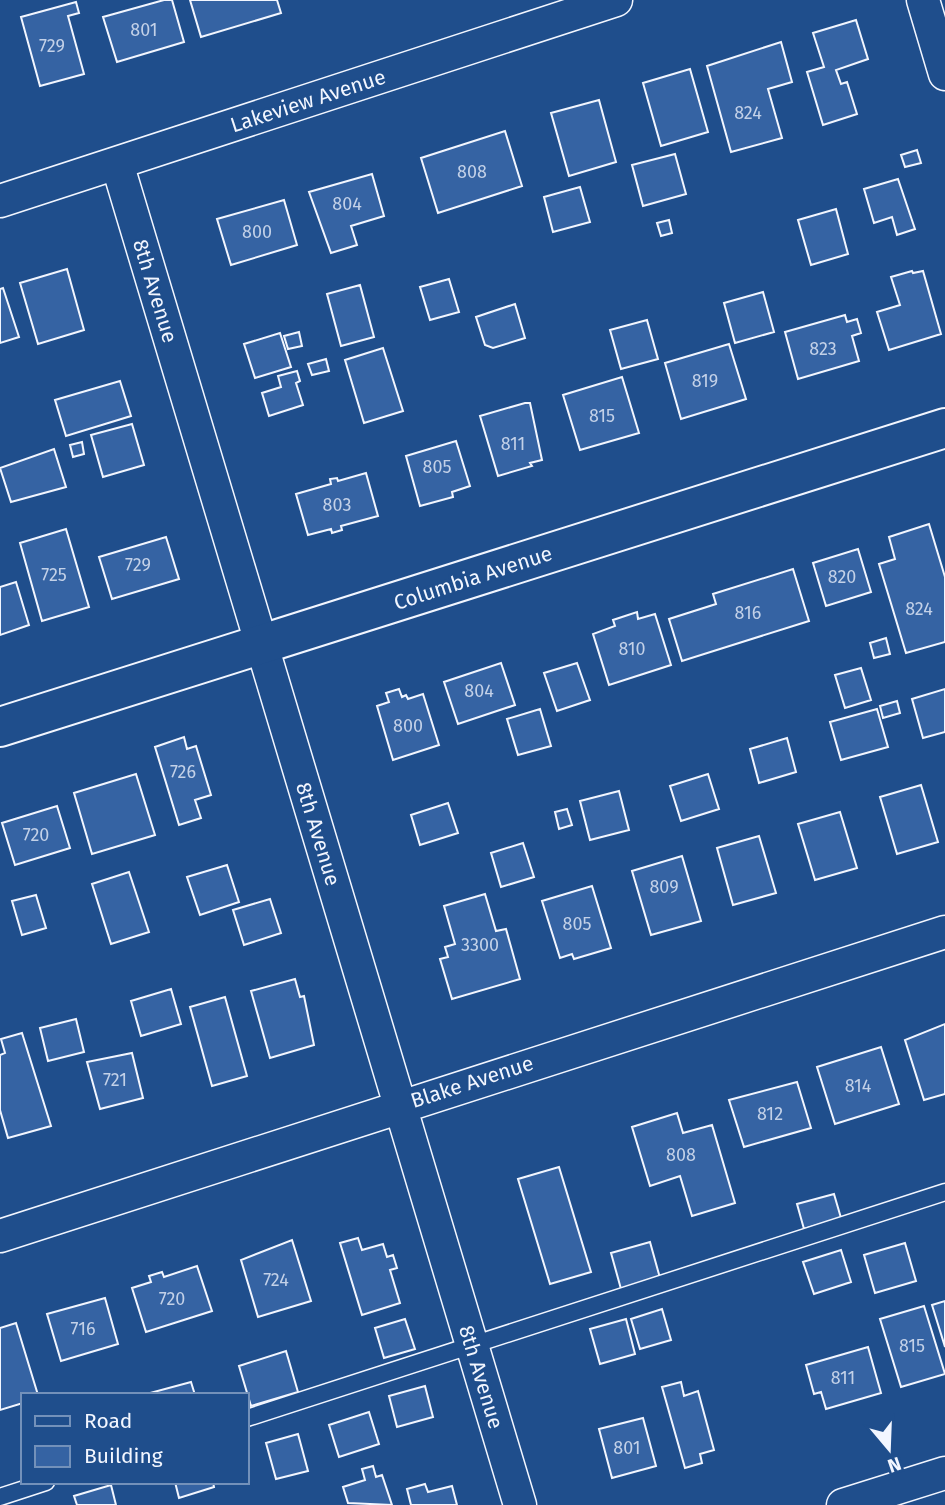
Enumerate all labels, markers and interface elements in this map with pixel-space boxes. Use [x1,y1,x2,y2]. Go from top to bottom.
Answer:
house number: 801 [130,19,158,41]
house number: 729 [39,35,65,57]
street label: Lakeview Avenue [227,64,389,138]
house number: 824 [734,102,762,124]
house number: 808 [457,161,487,183]
house number: 804 [332,193,362,215]
house number: 800 [242,221,272,243]
street label: 8th Avenue [127,236,183,346]
house number: 823 [809,338,837,360]
house number: 819 [692,370,718,392]
house number: 815 [589,405,615,427]
house number: 811 [501,433,525,455]
house number: 805 [423,456,451,478]
house number: 803 [323,494,351,516]
street label: Columbia Avenue [390,540,556,616]
house number: 729 [125,554,151,576]
house number: 725 [41,564,67,586]
house number: 820 [828,566,856,588]
house number: 824 [905,598,933,620]
house number: 816 [735,602,761,624]
house number: 810 [618,638,646,660]
house number: 804 [464,680,494,702]
house number: 800 [393,715,423,737]
house number: 726 [170,761,196,783]
street label: 8th Avenue [290,779,346,889]
house number: 720 [23,824,49,846]
house number: 809 [649,876,679,898]
house number: 805 [563,913,591,935]
house number: 3300 [461,934,499,956]
street label: Blake Avenue [407,1050,537,1114]
house number: 721 [103,1069,127,1091]
house number: 814 [845,1075,872,1097]
house number: 812 [757,1103,783,1125]
house number: 808 [666,1144,696,1166]
house number: 724 [263,1269,289,1291]
house number: 720 [159,1288,185,1310]
house number: 716 [70,1318,96,1340]
street label: 8th Avenue [453,1322,509,1432]
house number: 815 [899,1335,925,1357]
house number: 811 [831,1367,855,1389]
legend [21,1393,248,1484]
text: Road [84,1408,132,1434]
north arrow [854,1414,924,1484]
house number: 801 [613,1437,641,1459]
text: Building [84,1443,163,1469]
text: N [885,1452,904,1478]

